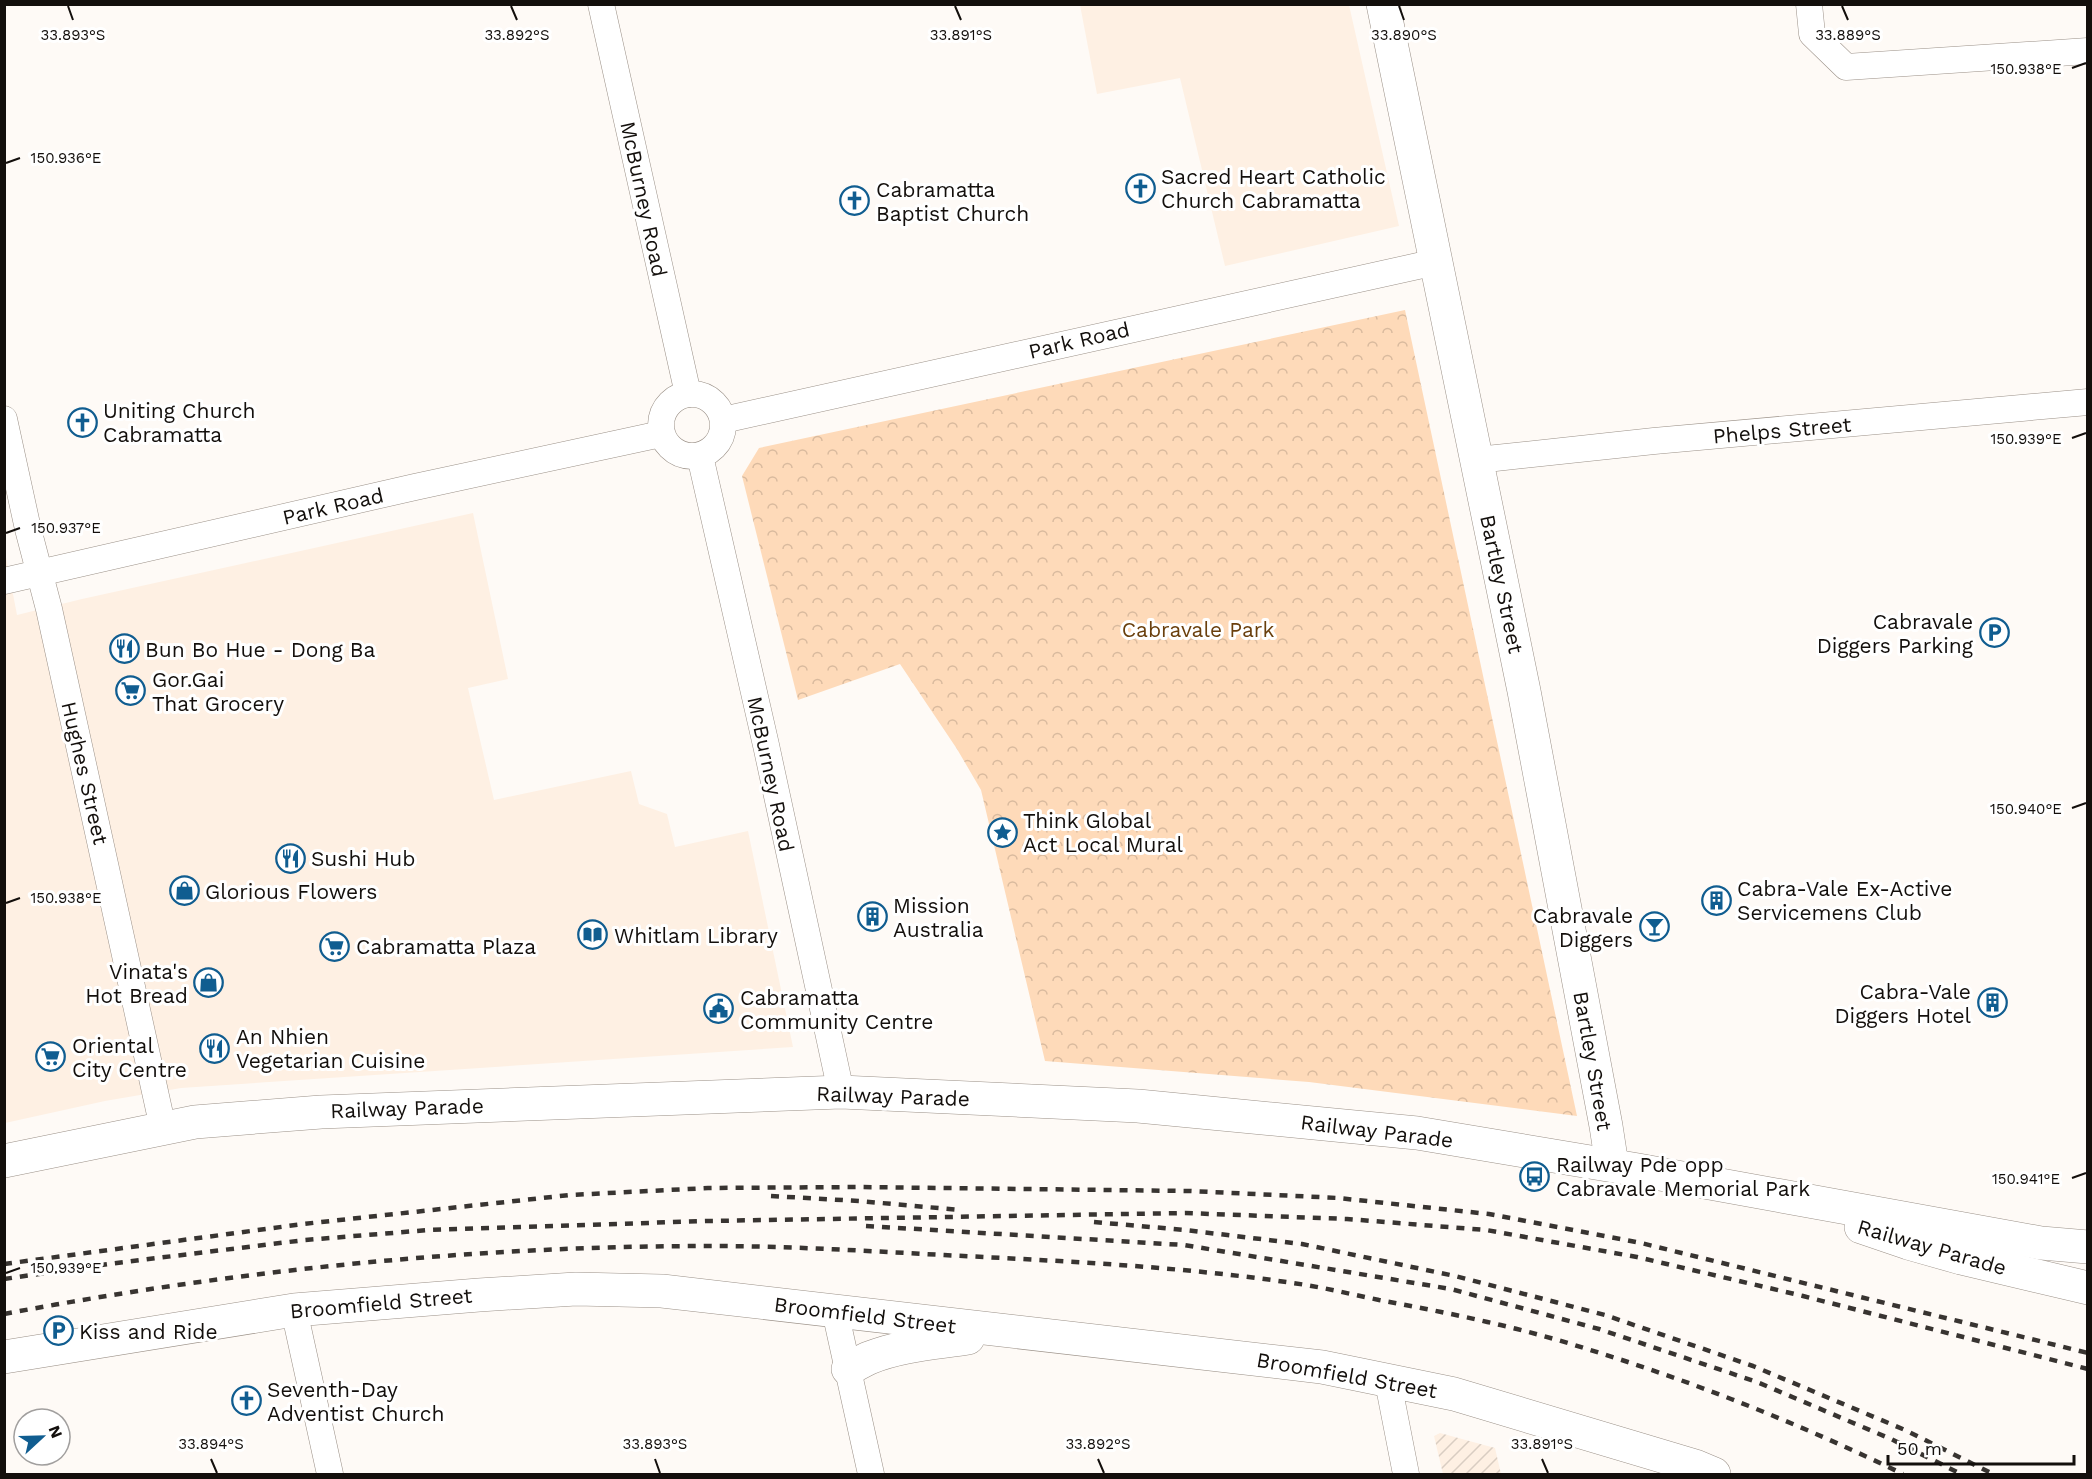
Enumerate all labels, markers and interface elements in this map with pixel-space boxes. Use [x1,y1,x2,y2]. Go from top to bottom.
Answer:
text: 33.893°S [41,26,105,44]
text: 33.892°S [484,26,550,44]
text: 33.891°S [930,26,992,44]
text: 33.890°S [1371,26,1437,44]
text: 33.889°S [1815,26,1881,44]
text: 150.938°E [1991,60,2061,78]
street label: McBurney Road [615,119,673,279]
text: 150.936°E [31,149,101,167]
place label: Sacred Heart Catholic Church Cabramatta [1161,164,1386,213]
church icon: Sacred Heart Catholic Church Cabramatta [1124,172,1156,204]
place label: Cabramatta Baptist Church [876,177,1029,226]
church icon: Cabramatta Baptist Church [839,185,871,217]
street label: Park Road [1026,316,1132,364]
place label: Uniting Church Cabramatta [103,398,255,447]
church icon: Uniting Church Cabramatta [66,406,98,438]
street label: Phelps Street [1712,411,1852,449]
text: 150.939°E [1991,430,2061,448]
street label: Park Road [280,482,386,530]
street label: Bartley Street [1475,512,1529,656]
text: 150.937°E [31,519,101,537]
place label: Cabravale Diggers Parking [1817,609,1974,658]
park label: Cabravale Park [1122,617,1274,642]
parking icon: Cabravale Diggers Parking [1978,617,2010,649]
restaurant icon: Bun Bo Hue - Dong Ba [108,633,140,665]
place label: Bun Bo Hue - Dong Ba [145,637,375,662]
place label: Gor.Gai That Grocery [152,667,284,716]
supermarket icon: Gor.Gai That Grocery [115,675,147,707]
street label: McBurney Road [742,694,800,854]
street label: Hughes Street [56,699,114,847]
text: 150.940°E [1990,800,2062,818]
place label: Think Global Act Local Mural [1023,808,1184,857]
place icon: Think Global Act Local Mural [986,816,1018,848]
restaurant icon: Sushi Hub [274,842,306,874]
place label: Sushi Hub [311,846,416,871]
shop icon: Glorious Flowers [168,875,200,907]
place label: Cabra-Vale Ex-Active Servicemens Club [1737,876,1952,925]
place label: Glorious Flowers [205,879,377,904]
building icon: Cabra-Vale Ex-Active Servicemens Club [1700,884,1732,916]
text: 150.938°E [31,889,101,907]
place label: Mission Australia [893,893,984,942]
building icon: Mission Australia [856,901,888,933]
place label: Cabravale Diggers [1533,903,1633,952]
bar icon: Cabravale Diggers [1638,911,1670,943]
library icon: Whitlam Library [577,919,609,951]
place label: Whitlam Library [614,923,778,948]
supermarket icon: Cabramatta Plaza [319,930,351,962]
place label: Cabramatta Plaza [356,934,536,959]
place label: Vinata's Hot Bread [85,959,188,1008]
shop icon: Vinata's Hot Bread [193,967,225,999]
place label: Cabra-Vale Diggers Hotel [1835,979,1972,1028]
place label: Cabramatta Community Centre [740,985,933,1034]
building icon: Cabra-Vale Diggers Hotel [1976,987,2008,1019]
street label: Bartley Street [1568,989,1618,1133]
public building icon: Cabramatta Community Centre [703,993,735,1025]
place label: An Nhien Vegetarian Cuisine [236,1024,425,1073]
restaurant icon: An Nhien Vegetarian Cuisine [199,1032,231,1064]
place label: Oriental City Centre [72,1033,187,1082]
supermarket icon: Oriental City Centre [35,1041,67,1073]
street label: Railway Parade [816,1081,970,1111]
street label: Railway Parade [330,1093,484,1123]
street label: Railway Parade [1299,1109,1455,1153]
place label: Railway Pde opp Cabravale Memorial Park [1556,1152,1810,1201]
bus stop icon: Railway Pde opp Cabravale Memorial Park [1519,1160,1551,1192]
text: 150.941°E [1992,1170,2060,1188]
street label: Railway Parade [1855,1214,2009,1280]
text: 150.939°E [31,1259,101,1277]
street label: Broomfield Street [289,1283,473,1323]
street label: Broomfield Street [773,1291,958,1339]
parking icon: Kiss and Ride [42,1315,74,1347]
place label: Kiss and Ride [79,1319,218,1344]
street label: Broomfield Street [1255,1347,1439,1403]
place label: Seventh-Day Adventist Church [267,1377,445,1426]
church icon: Seventh-Day Adventist Church [230,1385,262,1417]
north arrow [12,1407,72,1467]
text: N [44,1423,66,1441]
scale bar [1888,1428,2074,1466]
text: 33.894°S [178,1435,244,1453]
text: 33.893°S [623,1435,687,1453]
text: 33.892°S [1065,1435,1131,1453]
text: 33.891°S [1511,1435,1573,1453]
text: 50 m [1897,1438,1942,1459]

